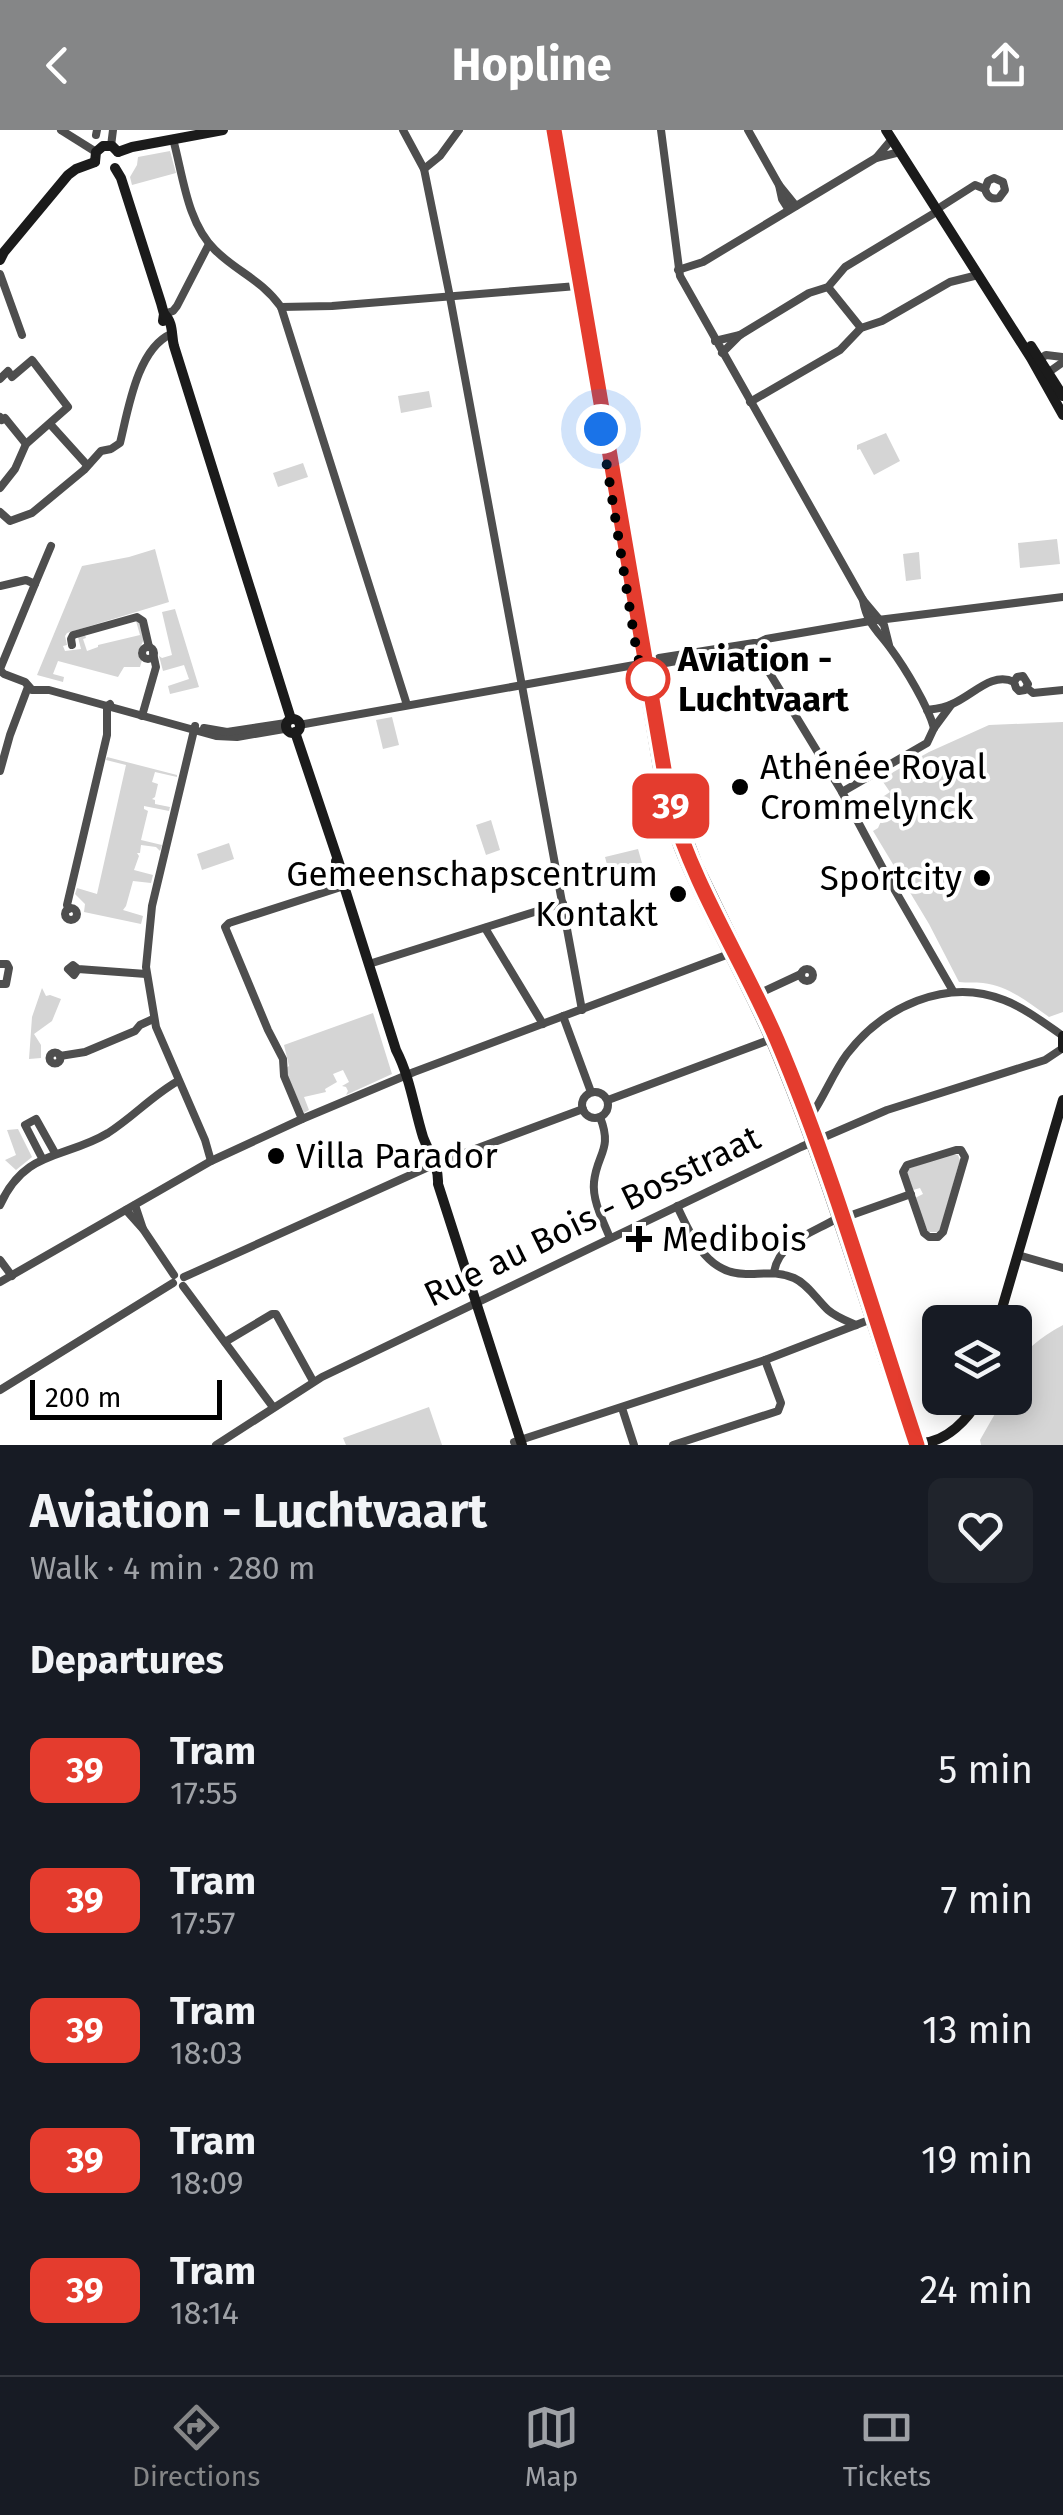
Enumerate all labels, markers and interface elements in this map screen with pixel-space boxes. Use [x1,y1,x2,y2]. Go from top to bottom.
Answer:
icon: back [30,38,85,93]
text: Hopline [452,38,611,92]
icon: share [978,38,1033,93]
your location [576,404,626,454]
place label: Aviation - Luchtvaart [677,638,849,720]
marker: Aviation - Luchtvaart [627,658,669,700]
place label: Athénée Royal Crommelynck [760,746,987,828]
line badge: 39 [626,774,716,838]
marker: Athénée Royal Crommelynck [729,776,751,798]
text: 39 [652,785,690,827]
place label: Gemeenschapscentrum Kontakt [286,853,658,935]
place label: Sportcity [820,857,962,899]
marker: Sportcity [971,867,993,889]
marker: Gemeenschapscentrum Kontakt [667,883,689,905]
street label: Rue au Bois - Bosstraat [417,1116,767,1316]
place label: Villa Parador [296,1135,498,1177]
marker: Villa Parador [265,1145,287,1167]
place label: Medibois [662,1218,807,1260]
marker: Medibois [626,1226,652,1252]
map controls [922,1305,1032,1415]
button: layers [922,1305,1032,1415]
scale bar [30,1375,222,1420]
text: 200 m [45,1381,122,1414]
button: heart [928,1478,1033,1583]
text: Aviation - Luchtvaart [30,1482,487,1540]
text: Walk · 4 min · 280 m [30,1549,316,1587]
text: Departures [30,1637,224,1683]
text: Tram [170,1728,256,1774]
text: 5 min [938,1747,1033,1793]
text: 39 [66,1749,104,1791]
text: 17:55 [170,1774,238,1812]
text: Tram [170,1858,256,1904]
text: 7 min [941,1877,1033,1923]
text: 39 [66,1879,104,1921]
text: 17:57 [170,1904,235,1942]
text: Tram [170,1988,256,2034]
text: 13 min [922,2007,1033,2053]
text: 39 [66,2009,104,2051]
text: 18:03 [170,2034,243,2072]
text: Tram [170,2118,256,2164]
text: 19 min [921,2137,1033,2183]
text: 39 [66,2139,104,2181]
text: 18:09 [170,2164,244,2202]
text: Tram [170,2248,256,2294]
text: 24 min [919,2267,1033,2313]
text: 39 [66,2269,104,2311]
text: 18:14 [170,2294,239,2332]
tab: Directions [132,2400,260,2493]
tab: Map [524,2400,579,2493]
tab: Tickets [843,2400,931,2493]

